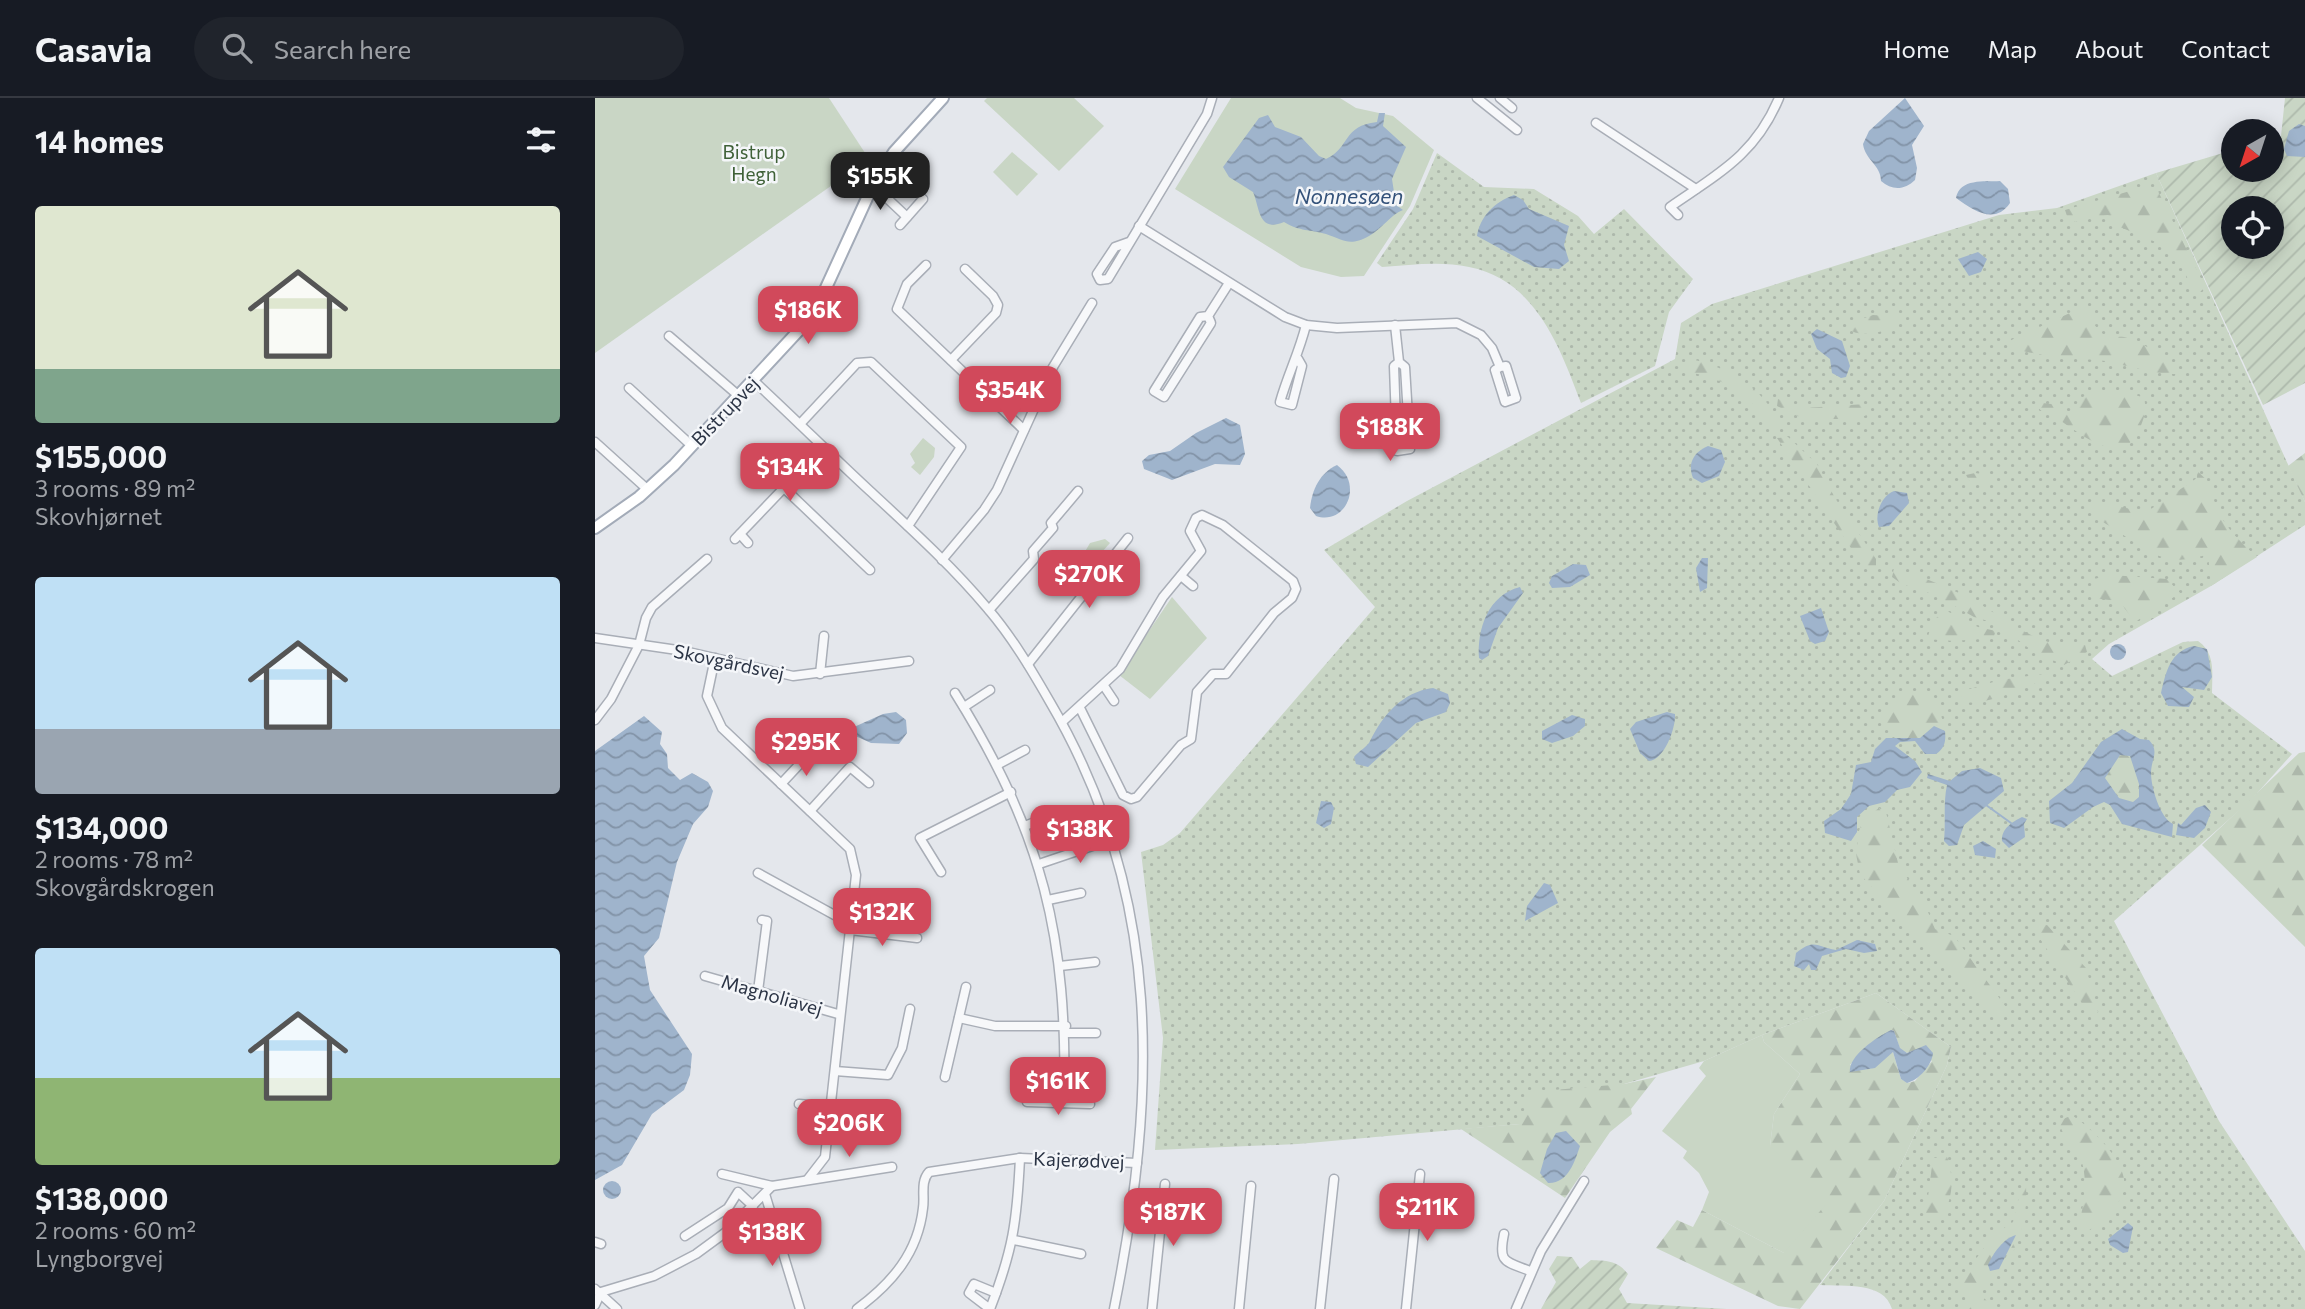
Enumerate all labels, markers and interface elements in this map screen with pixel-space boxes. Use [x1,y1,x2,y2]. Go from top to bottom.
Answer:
search box [194,17,684,80]
text: Casavia [35,28,152,69]
icon: search [218,29,256,67]
text: Search here [274,33,411,64]
text: Home [1884,34,1950,63]
text: Map [1988,34,2037,63]
text: About [2075,34,2143,63]
text: Contact [2181,34,2270,63]
north arrow [2221,119,2284,182]
map controls [2221,119,2284,259]
icon: filters [522,121,560,159]
text: 14 homes [35,122,164,159]
park label: Bistrup Hegn [723,140,785,185]
pin: $155K [831,152,929,212]
text: $155K [847,161,913,189]
water label: Nonnesøen [1295,183,1403,208]
button: locate [2221,196,2284,259]
icon: home [235,251,361,377]
pin: $186K [759,286,857,346]
text: $186K [774,295,842,323]
pin: $354K [961,366,1059,426]
street label: Bistrupvej [686,371,763,450]
text: $354K [975,375,1045,403]
pin: $188K [1341,404,1439,463]
text: $188K [1356,412,1424,440]
text: $155,000 [35,437,167,474]
pin: $134K [741,444,839,503]
text: $134K [756,452,824,480]
text: 3 rooms · 89 m² [35,474,195,502]
text: Skovhjørnet [35,502,162,530]
pin: $270K [1040,550,1138,610]
text: $270K [1054,559,1124,587]
icon: home [235,622,361,748]
street label: Skovgårdsvej [672,639,787,684]
pin: $295K [757,718,855,778]
text: $295K [771,727,841,755]
pin: $138K [1031,806,1129,865]
text: $134,000 [35,808,168,845]
text: $138K [1046,814,1114,842]
text: 2 rooms · 78 m² [35,845,193,873]
text: Skovgårdskrogen [35,873,215,901]
pin: $132K [833,888,931,948]
text: $132K [849,897,915,925]
street label: Magnoliavej [719,969,825,1020]
icon: home [235,993,361,1119]
pin: $161K [1009,1058,1107,1117]
text: $161K [1026,1066,1090,1094]
pin: $206K [800,1100,898,1159]
text: $206K [813,1108,885,1136]
street label: Kajerødvej [1033,1146,1125,1173]
text: $138,000 [35,1179,168,1216]
pin: $211K [1378,1184,1476,1243]
pin: $187K [1124,1188,1222,1248]
text: $211K [1395,1192,1459,1220]
text: $187K [1140,1197,1206,1225]
pin: $138K [723,1208,821,1268]
text: 2 rooms · 60 m² [35,1216,196,1244]
text: $138K [738,1217,806,1245]
text: Lyngborgvej [35,1244,163,1272]

